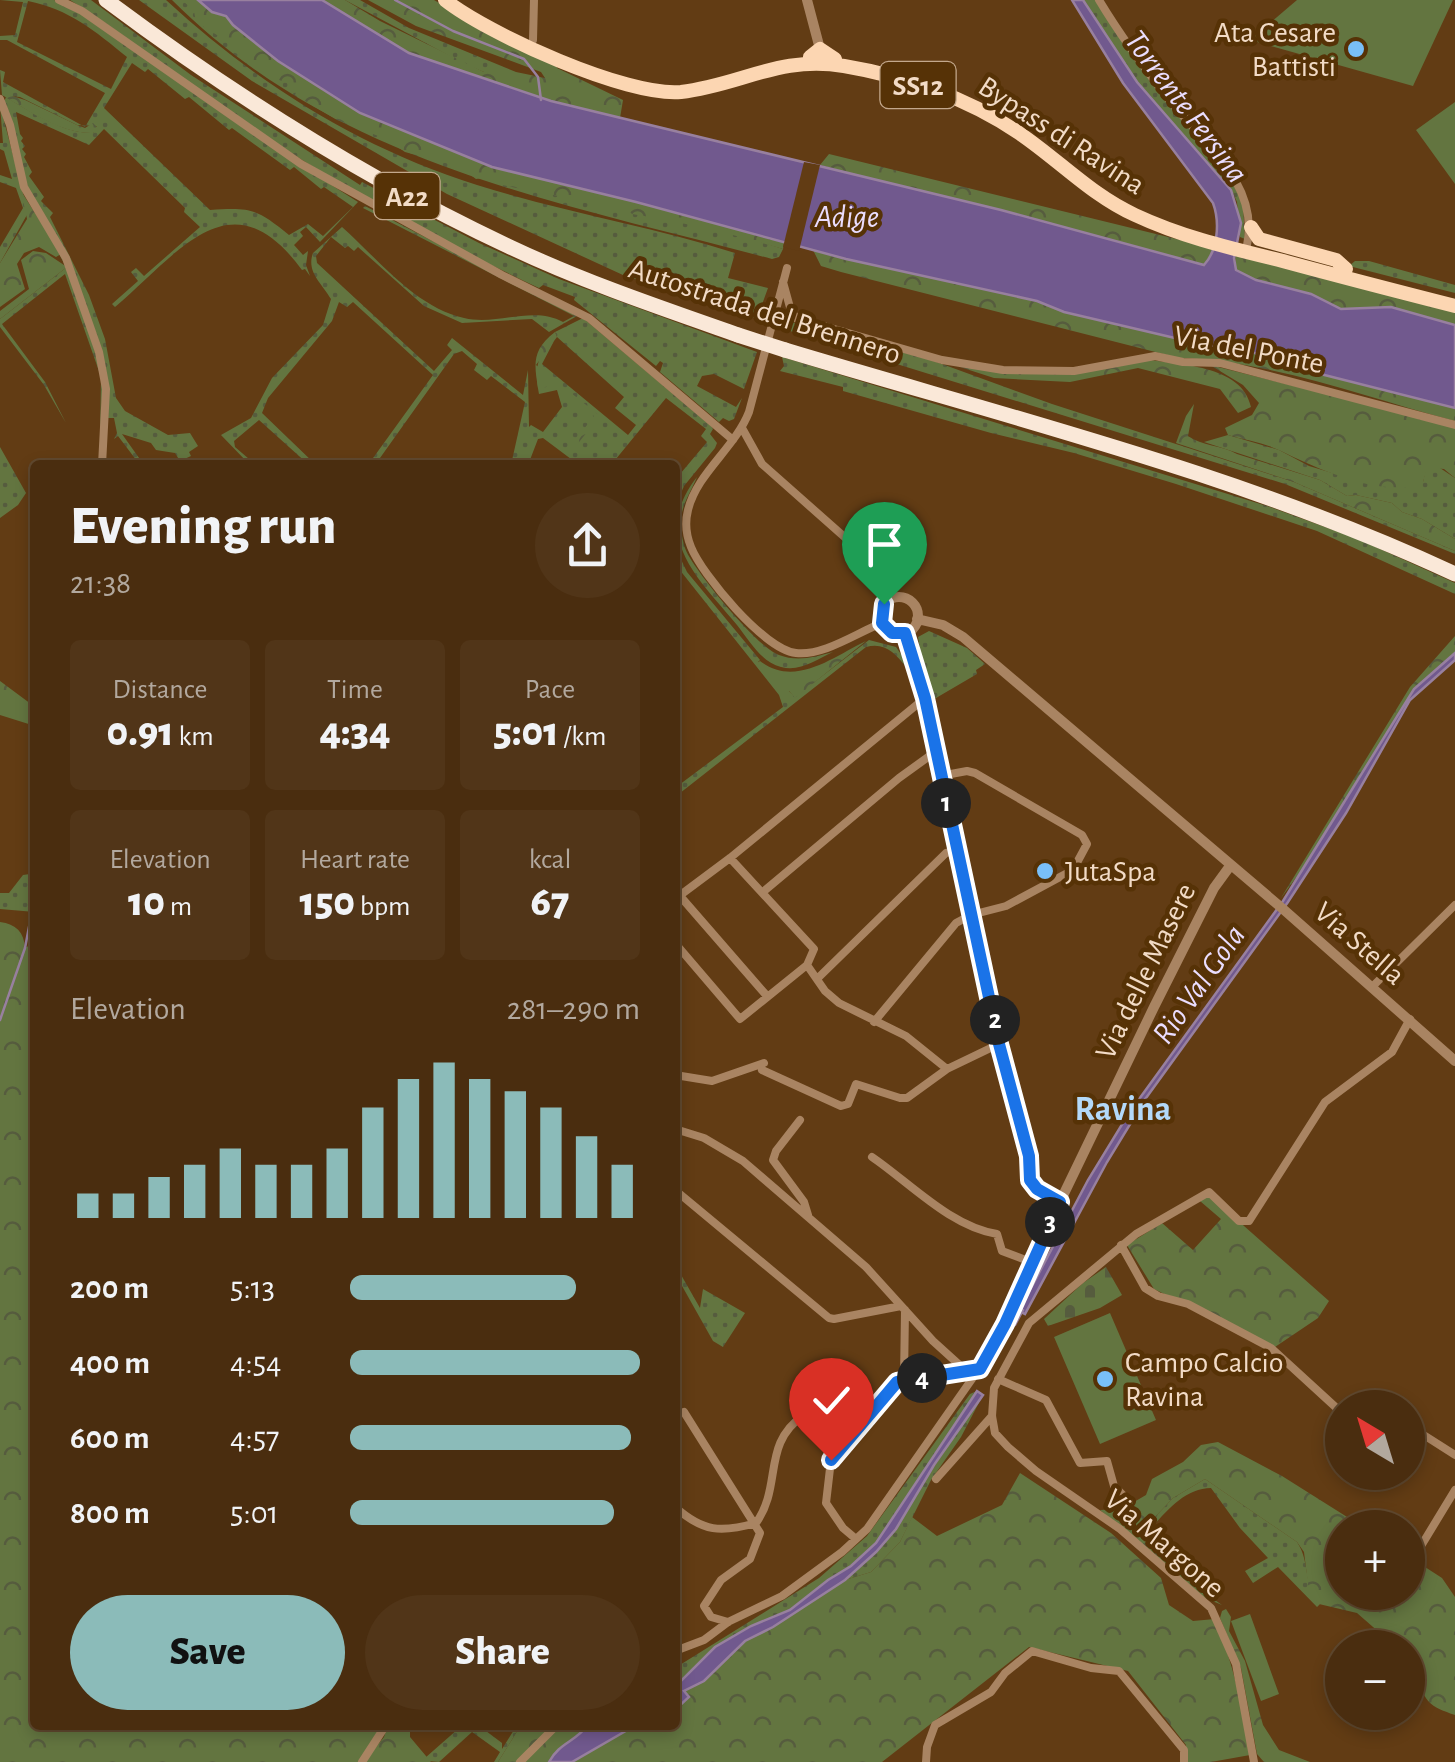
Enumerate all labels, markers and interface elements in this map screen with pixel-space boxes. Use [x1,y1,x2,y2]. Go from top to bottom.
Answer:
place label: Ata Cesare Battisti [1214,18,1336,82]
water label: Torrente Fersina [1119,24,1254,189]
marker: Ata Cesare Battisti [1345,38,1367,60]
road number: SS12 [880,62,956,108]
street label: Bypass di Ravina [973,71,1150,201]
road number: A22 [374,173,440,219]
water label: Adige [814,201,879,233]
street label: Autostrada del Brennero [625,254,904,370]
street label: Via del Ponte [1171,321,1326,379]
button: share [535,493,640,598]
text: Evening run [70,499,336,554]
pin [842,502,927,605]
icon: arrive [857,517,912,572]
text: 21:38 [70,567,131,599]
text: Distance [113,676,207,704]
text: Time [327,676,383,704]
text: Pace [525,676,575,704]
text: 0.91 [106,711,174,753]
text: 4:34 [319,711,391,753]
text: 5:01 [493,711,559,753]
text: km [174,723,214,751]
text: /km [559,723,607,751]
pin: 1 [921,778,971,828]
text: 1 [941,789,951,817]
text: Elevation [109,846,211,874]
text: Heart rate [300,846,410,874]
text: kcal [529,846,571,874]
place label: JutaSpa [1065,857,1156,887]
marker: JutaSpa [1034,860,1056,882]
street label: Via delle Masere [1090,879,1201,1064]
text: 10 [128,881,165,923]
text: 150 [300,881,355,923]
text: 67 [530,881,570,923]
text: m [165,893,192,921]
text: bpm [355,893,411,921]
street label: Via Stella [1308,897,1410,991]
water label: Rio Val Gola [1147,919,1251,1050]
text: Elevation [70,993,186,1025]
text: 281–290 m [507,993,640,1025]
pin: 2 [970,995,1020,1045]
text: 2 [988,1006,1002,1034]
district label: Ravina [1075,1092,1171,1127]
pin: 3 [1025,1197,1075,1247]
text: 3 [1044,1208,1056,1236]
text: 200 m [70,1272,149,1304]
text: 5:13 [230,1272,275,1304]
text: 400 m [70,1347,150,1379]
text: 4:54 [230,1347,282,1379]
place label: Campo Calcio Ravina [1125,1348,1284,1412]
pin: 4 [897,1353,947,1403]
pin [789,1358,874,1461]
text: 4 [915,1364,929,1392]
marker: Campo Calcio Ravina [1094,1368,1116,1390]
icon: check [804,1373,859,1428]
north arrow [1325,1390,1425,1490]
map controls [1325,1390,1425,1730]
text: 600 m [70,1422,149,1454]
text: 4:57 [230,1422,279,1454]
street label: Via Margone [1099,1484,1230,1604]
text: 800 m [70,1497,150,1529]
text: 5:01 [230,1497,279,1529]
button: + [1325,1510,1425,1610]
button: Save [70,1595,345,1710]
button: Share [365,1595,640,1710]
button: − [1325,1630,1425,1730]

